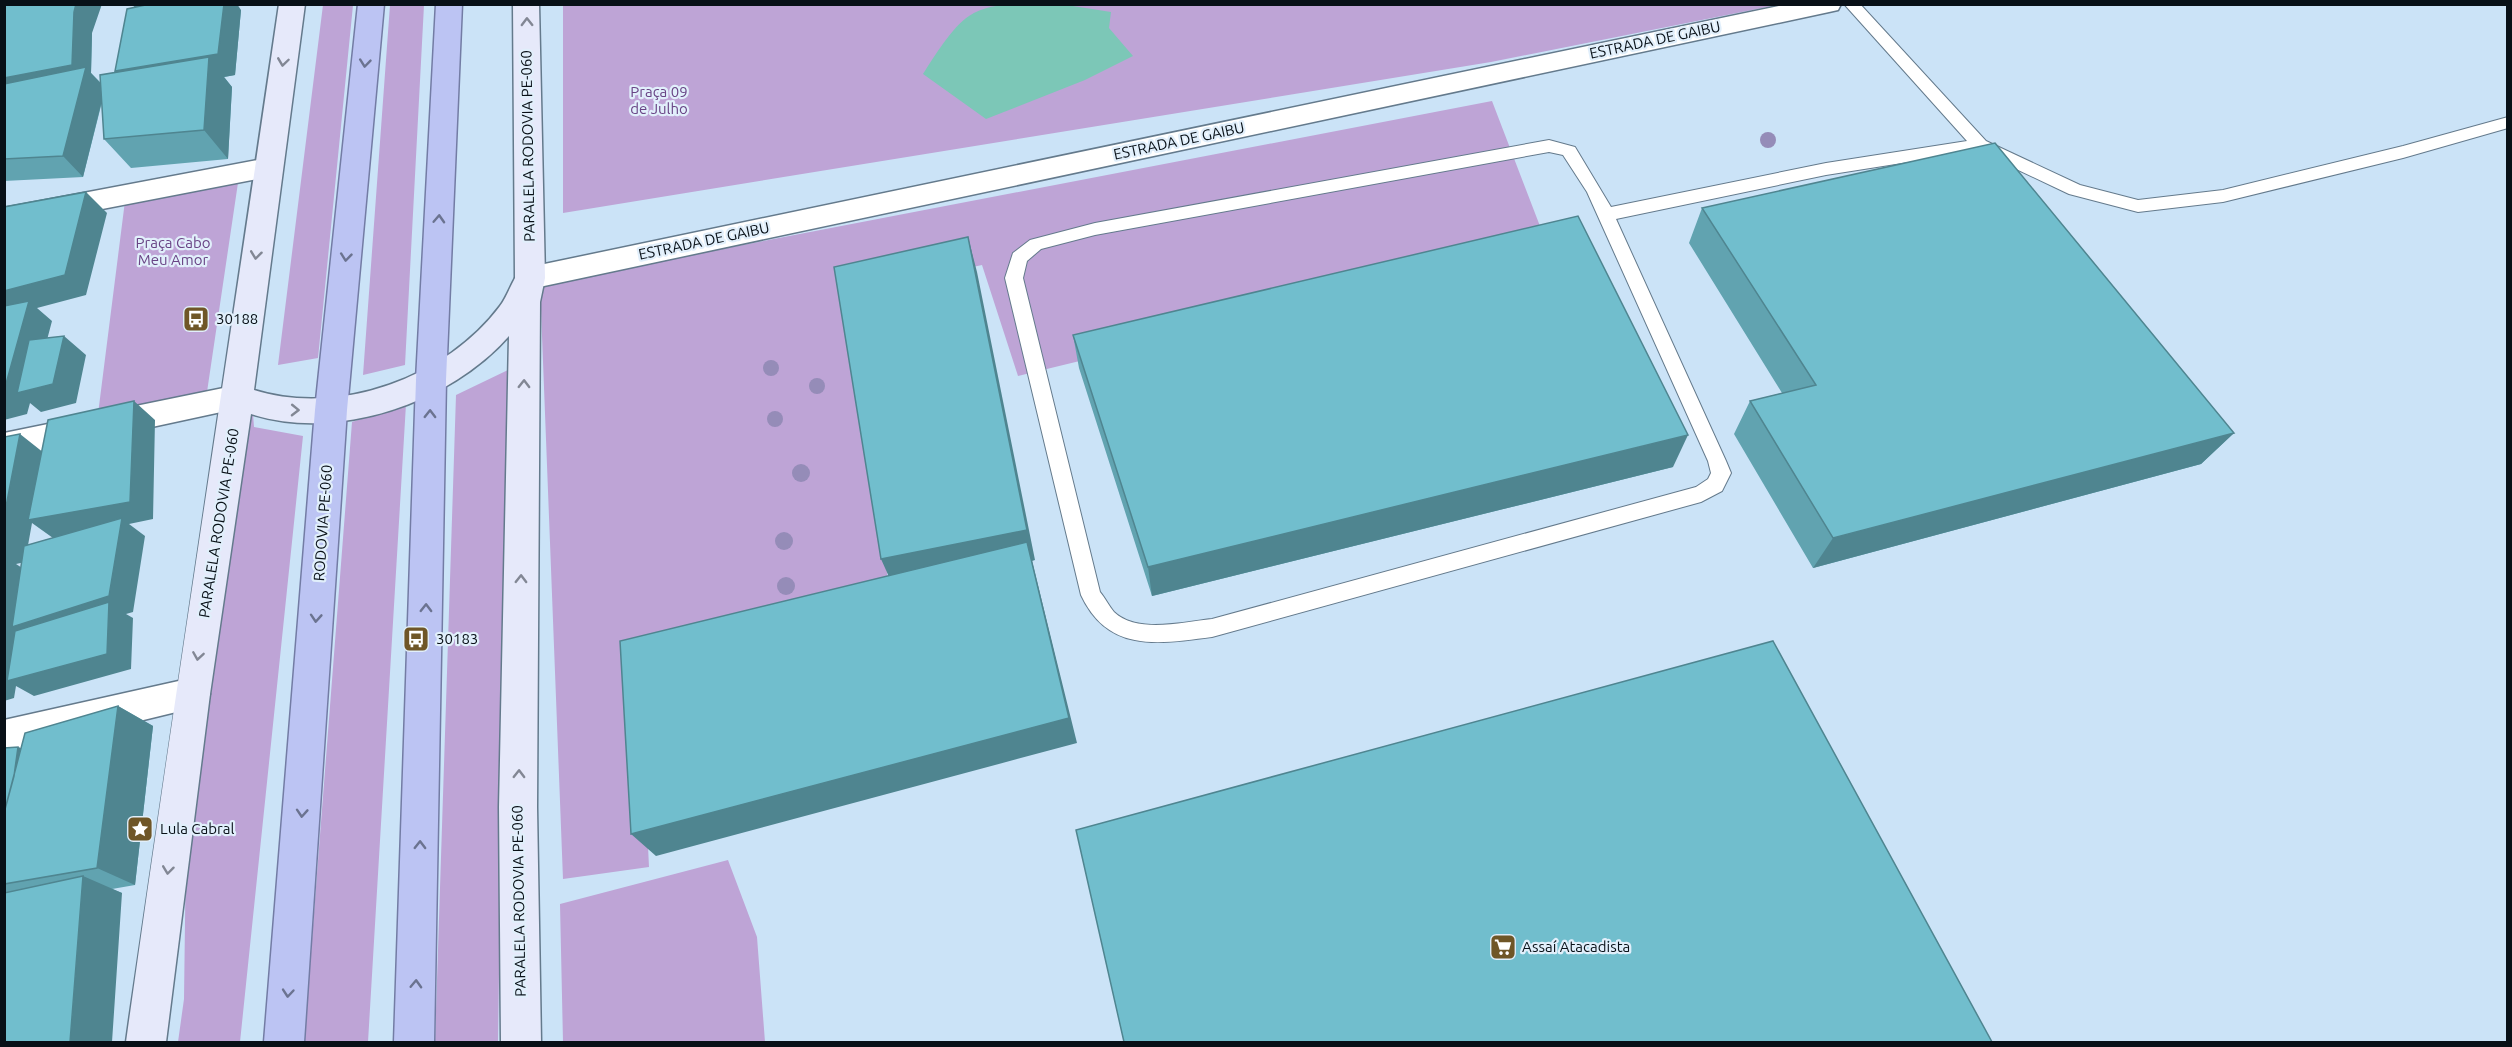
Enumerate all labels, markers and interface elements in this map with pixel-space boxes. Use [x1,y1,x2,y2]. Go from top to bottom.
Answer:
one-way arrow [520,17,533,26]
street label: ESTRADA DE GAIBU [1588,17,1722,62]
street label: PARALELA RODOVIA PE-060 [517,50,538,242]
one-way arrow [278,58,290,67]
one-way arrow [359,58,372,67]
park label: Praça 09 de Julho [630,83,688,117]
street label: ESTRADA DE GAIBU [1112,118,1246,163]
one-way arrow [432,214,445,223]
street label: ESTRADA DE GAIBU [637,218,771,263]
park label: Praça Cabo Meu Amor [136,234,210,268]
one-way arrow [251,251,263,260]
one-way arrow [340,252,353,261]
bus stop icon: 30188 [181,304,211,334]
place label: 30188 [216,310,258,327]
one-way arrow [518,380,530,389]
one-way arrow [290,403,299,416]
one-way arrow [424,409,437,418]
street label: PARALELA RODOVIA PE-060 [195,427,242,619]
street label: RODOVIA PE-060 [310,464,335,582]
one-way arrow [515,575,527,584]
one-way arrow [420,604,432,613]
one-way arrow [310,614,323,623]
bus stop icon: 30183 [401,624,431,654]
place label: 30183 [436,630,478,647]
one-way arrow [192,652,204,661]
one-way arrow [512,770,525,779]
street label: PARALELA RODOVIA PE-060 [508,805,529,997]
one-way arrow [296,808,309,817]
place icon: Lula Cabral [125,814,155,844]
place label: Lula Cabral [160,820,234,837]
one-way arrow [414,841,427,850]
one-way arrow [163,866,175,875]
supermarket icon: Assaí Atacadista [1488,932,1518,962]
place label: Assaí Atacadista [1522,938,1630,955]
one-way arrow [409,980,422,989]
one-way arrow [282,988,295,997]

